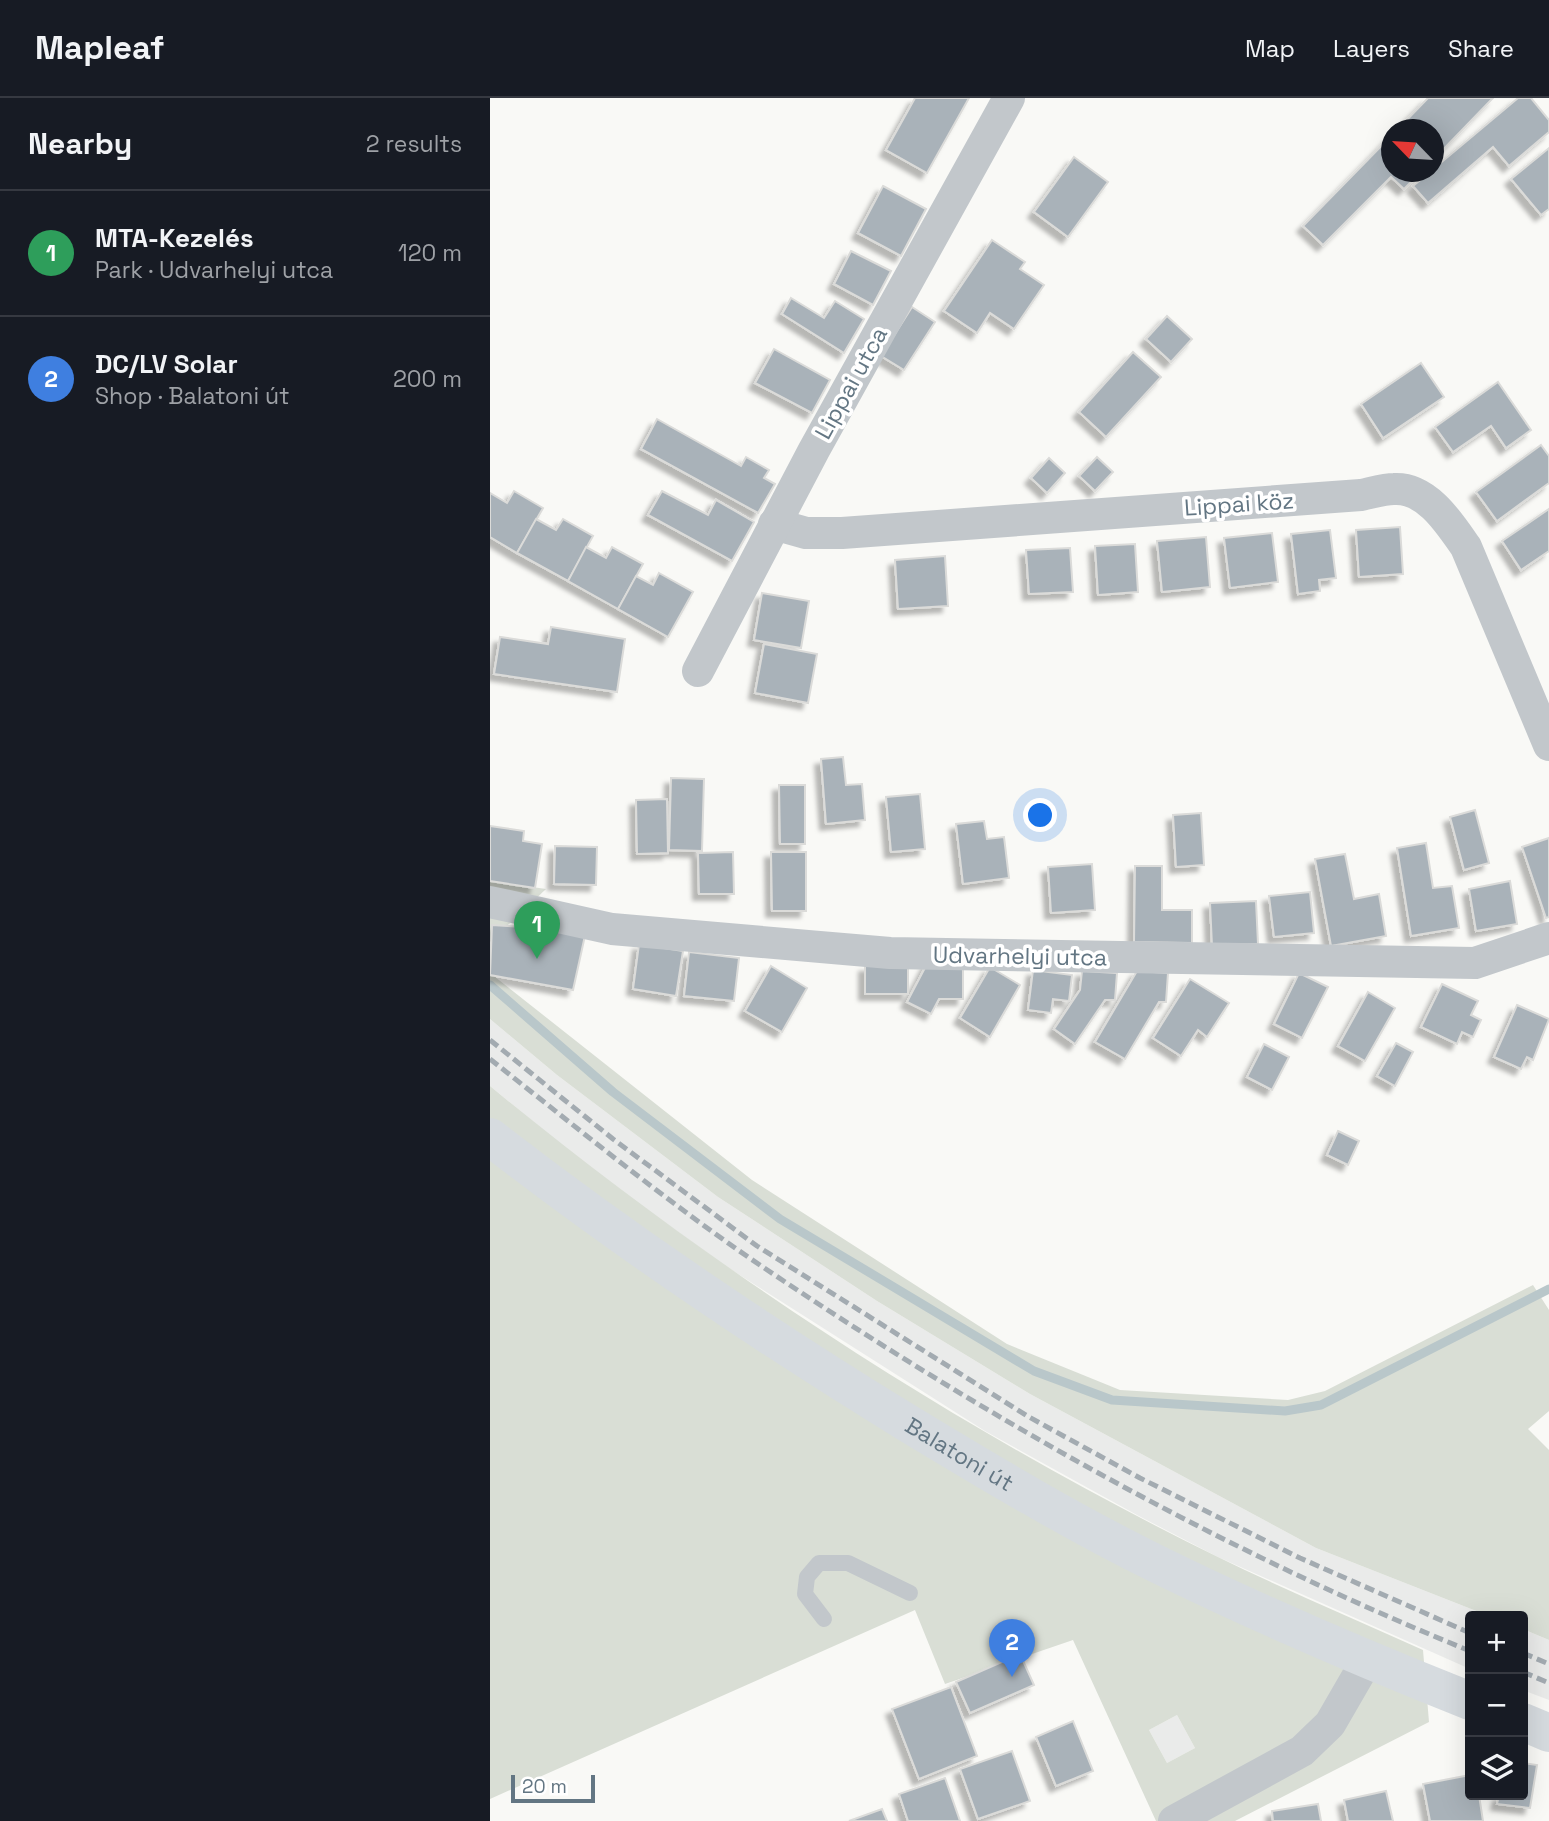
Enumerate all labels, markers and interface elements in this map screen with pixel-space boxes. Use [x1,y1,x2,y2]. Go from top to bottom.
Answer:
text: Mapleaf [35,27,164,69]
text: Map [1245,33,1295,64]
text: Layers [1333,33,1410,64]
text: Share [1448,33,1514,64]
north arrow [1381,119,1444,182]
text: Nearby [28,124,132,163]
text: 2 results [366,129,462,159]
text: MTA-Kezelés [95,221,254,255]
text: 1 [46,238,56,268]
text: 120 m [398,238,462,268]
text: Park · Udvarhelyi utca [95,255,333,285]
street label: Lippai utca [808,322,894,444]
text: DC/LV Solar [95,347,238,381]
text: 2 [44,364,58,394]
text: 200 m [393,364,462,394]
text: Shop · Balatoni út [95,381,290,411]
street label: Lippai köz [1183,485,1295,523]
your location [1023,798,1057,832]
pin: 1 [514,901,560,959]
street label: Udvarhelyi utca [933,939,1107,973]
street label: Balatoni út [900,1410,1019,1498]
map controls [1465,1611,1528,1800]
button: + [1465,1611,1528,1674]
pin: 2 [989,1619,1035,1677]
button: − [1465,1674,1528,1737]
button: layers [1465,1737,1528,1800]
scale bar [511,1772,595,1804]
text: 20 m [522,1774,567,1799]

